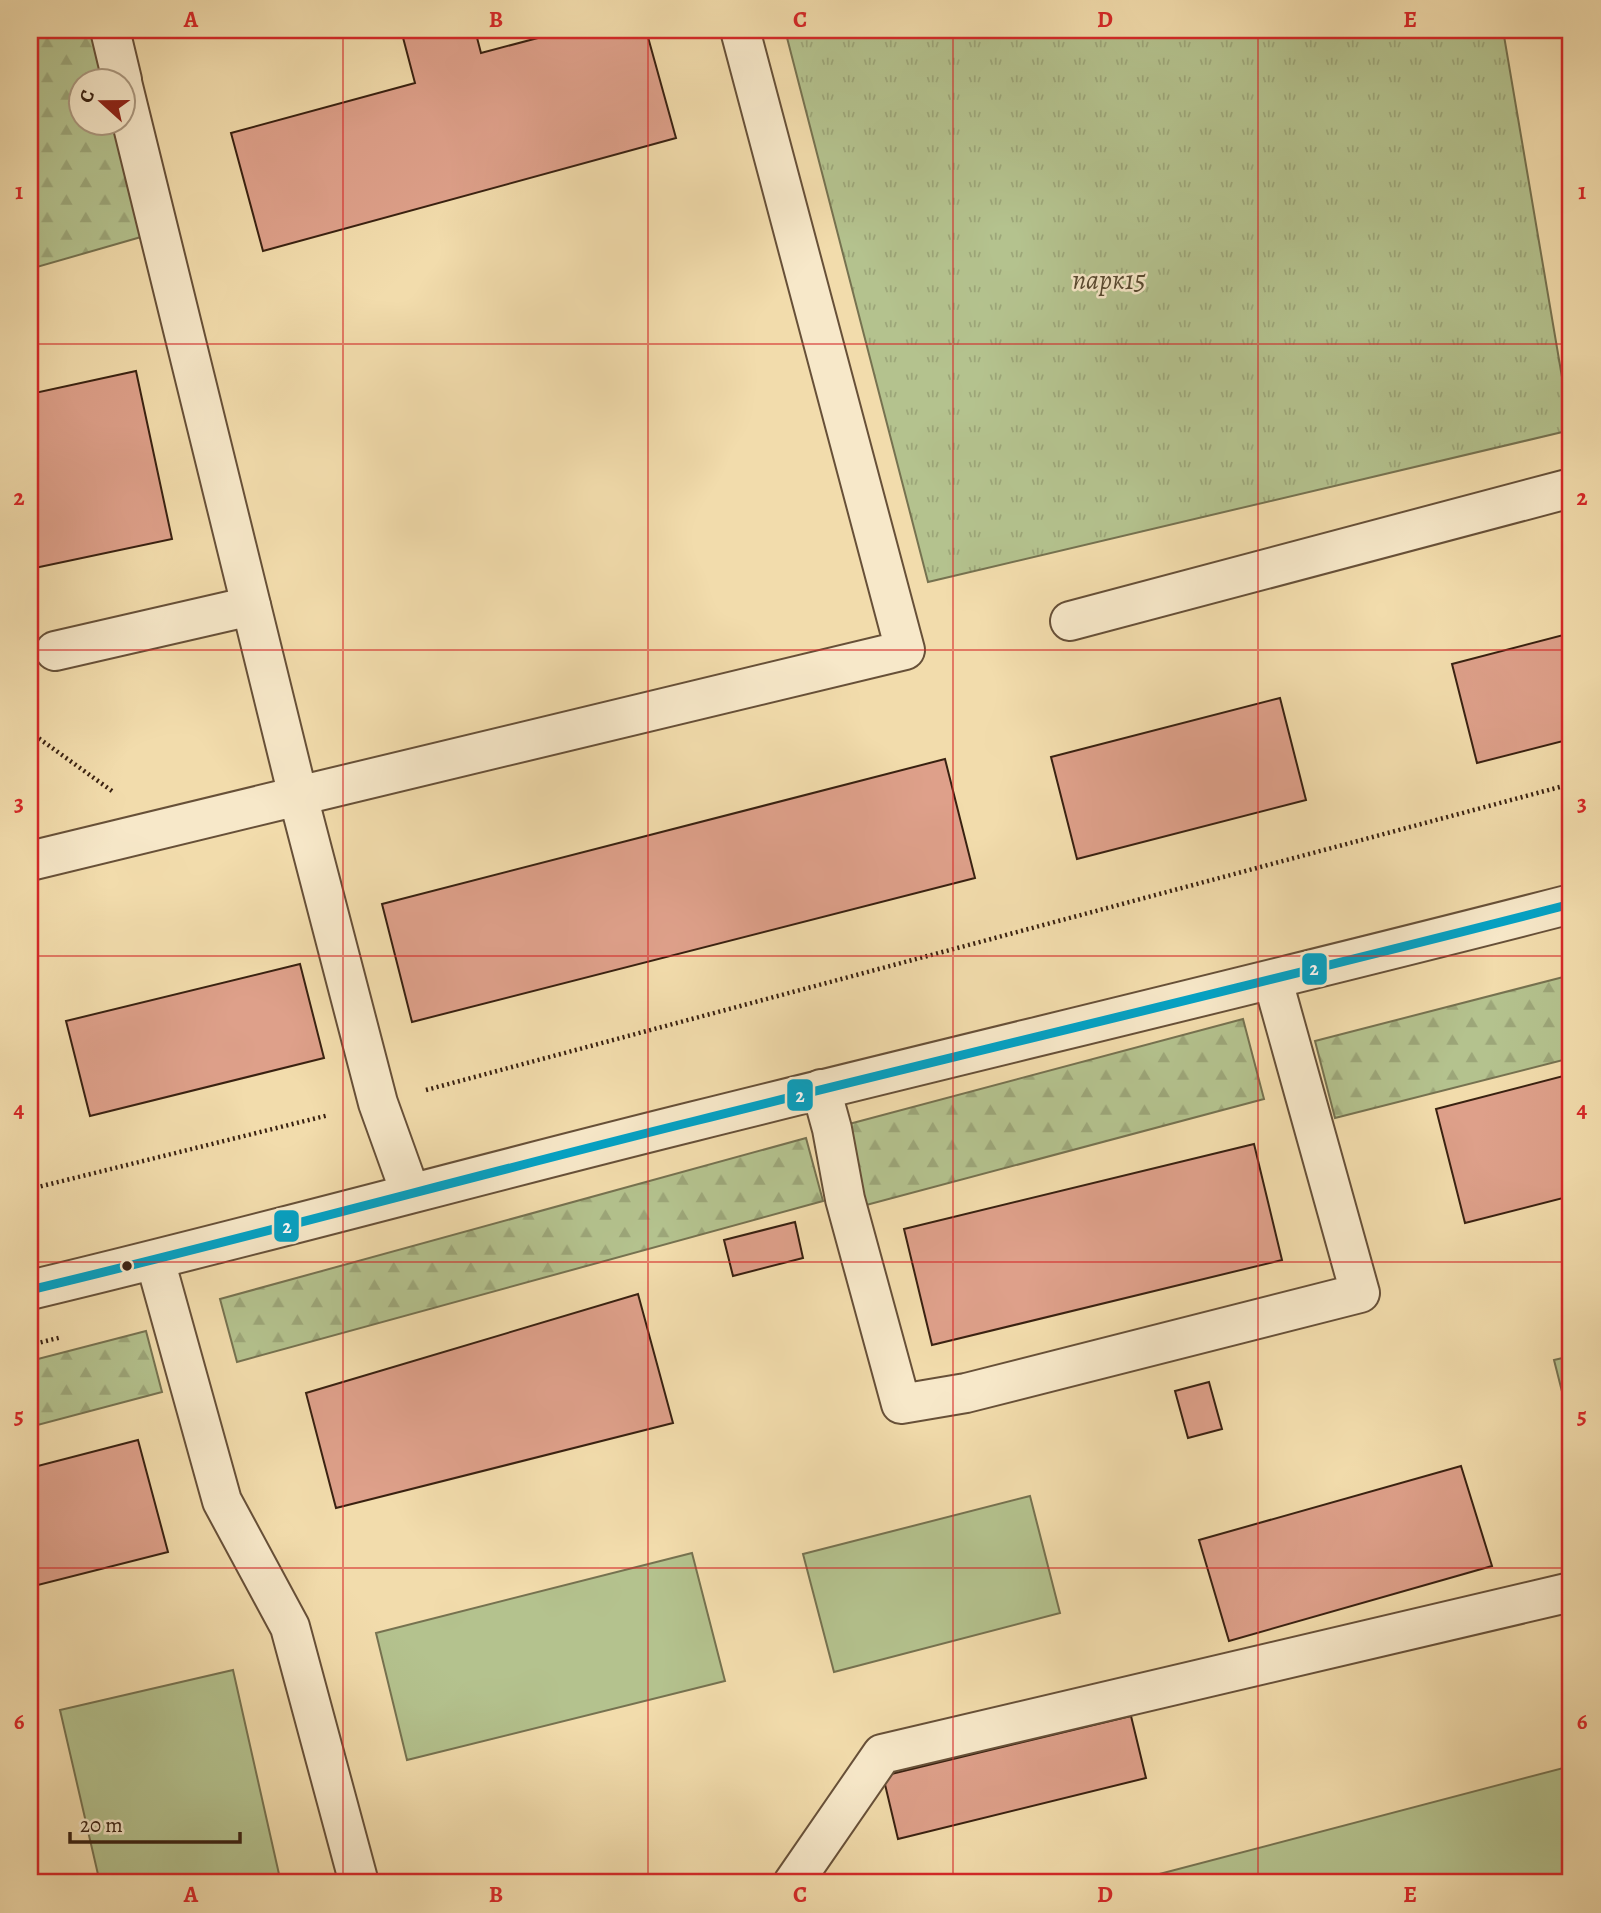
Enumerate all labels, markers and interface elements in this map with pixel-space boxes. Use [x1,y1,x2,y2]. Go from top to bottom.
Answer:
text: A [183,4,199,35]
text: B [489,4,503,35]
text: C [793,4,807,35]
text: D [1097,4,1113,35]
text: E [1403,4,1417,35]
north arrow [66,66,136,136]
text: С [73,86,101,106]
text: 1 [15,176,23,207]
text: 1 [1578,176,1586,207]
park label: парк15 [1072,261,1146,299]
text: 2 [13,482,25,513]
text: 2 [1576,482,1588,513]
text: 3 [14,788,24,819]
text: 3 [1577,788,1587,819]
line badge: 2 [1301,952,1328,986]
text: 2 [1309,956,1319,982]
line badge: 2 [786,1078,814,1112]
text: 2 [795,1083,805,1109]
text: 4 [14,1094,25,1125]
text: 4 [1577,1094,1588,1125]
line badge: 2 [273,1209,300,1243]
text: 2 [282,1214,292,1240]
unlabelled marker [120,1259,134,1273]
text: 5 [14,1400,24,1431]
text: 5 [1577,1400,1587,1431]
text: 6 [14,1706,25,1737]
text: 6 [1577,1706,1588,1737]
scale bar [70,1801,240,1845]
text: 20 m [80,1811,123,1839]
text: A [183,1879,199,1910]
text: B [489,1879,503,1910]
text: C [793,1879,807,1910]
text: D [1097,1879,1113,1910]
text: E [1403,1879,1417,1910]

